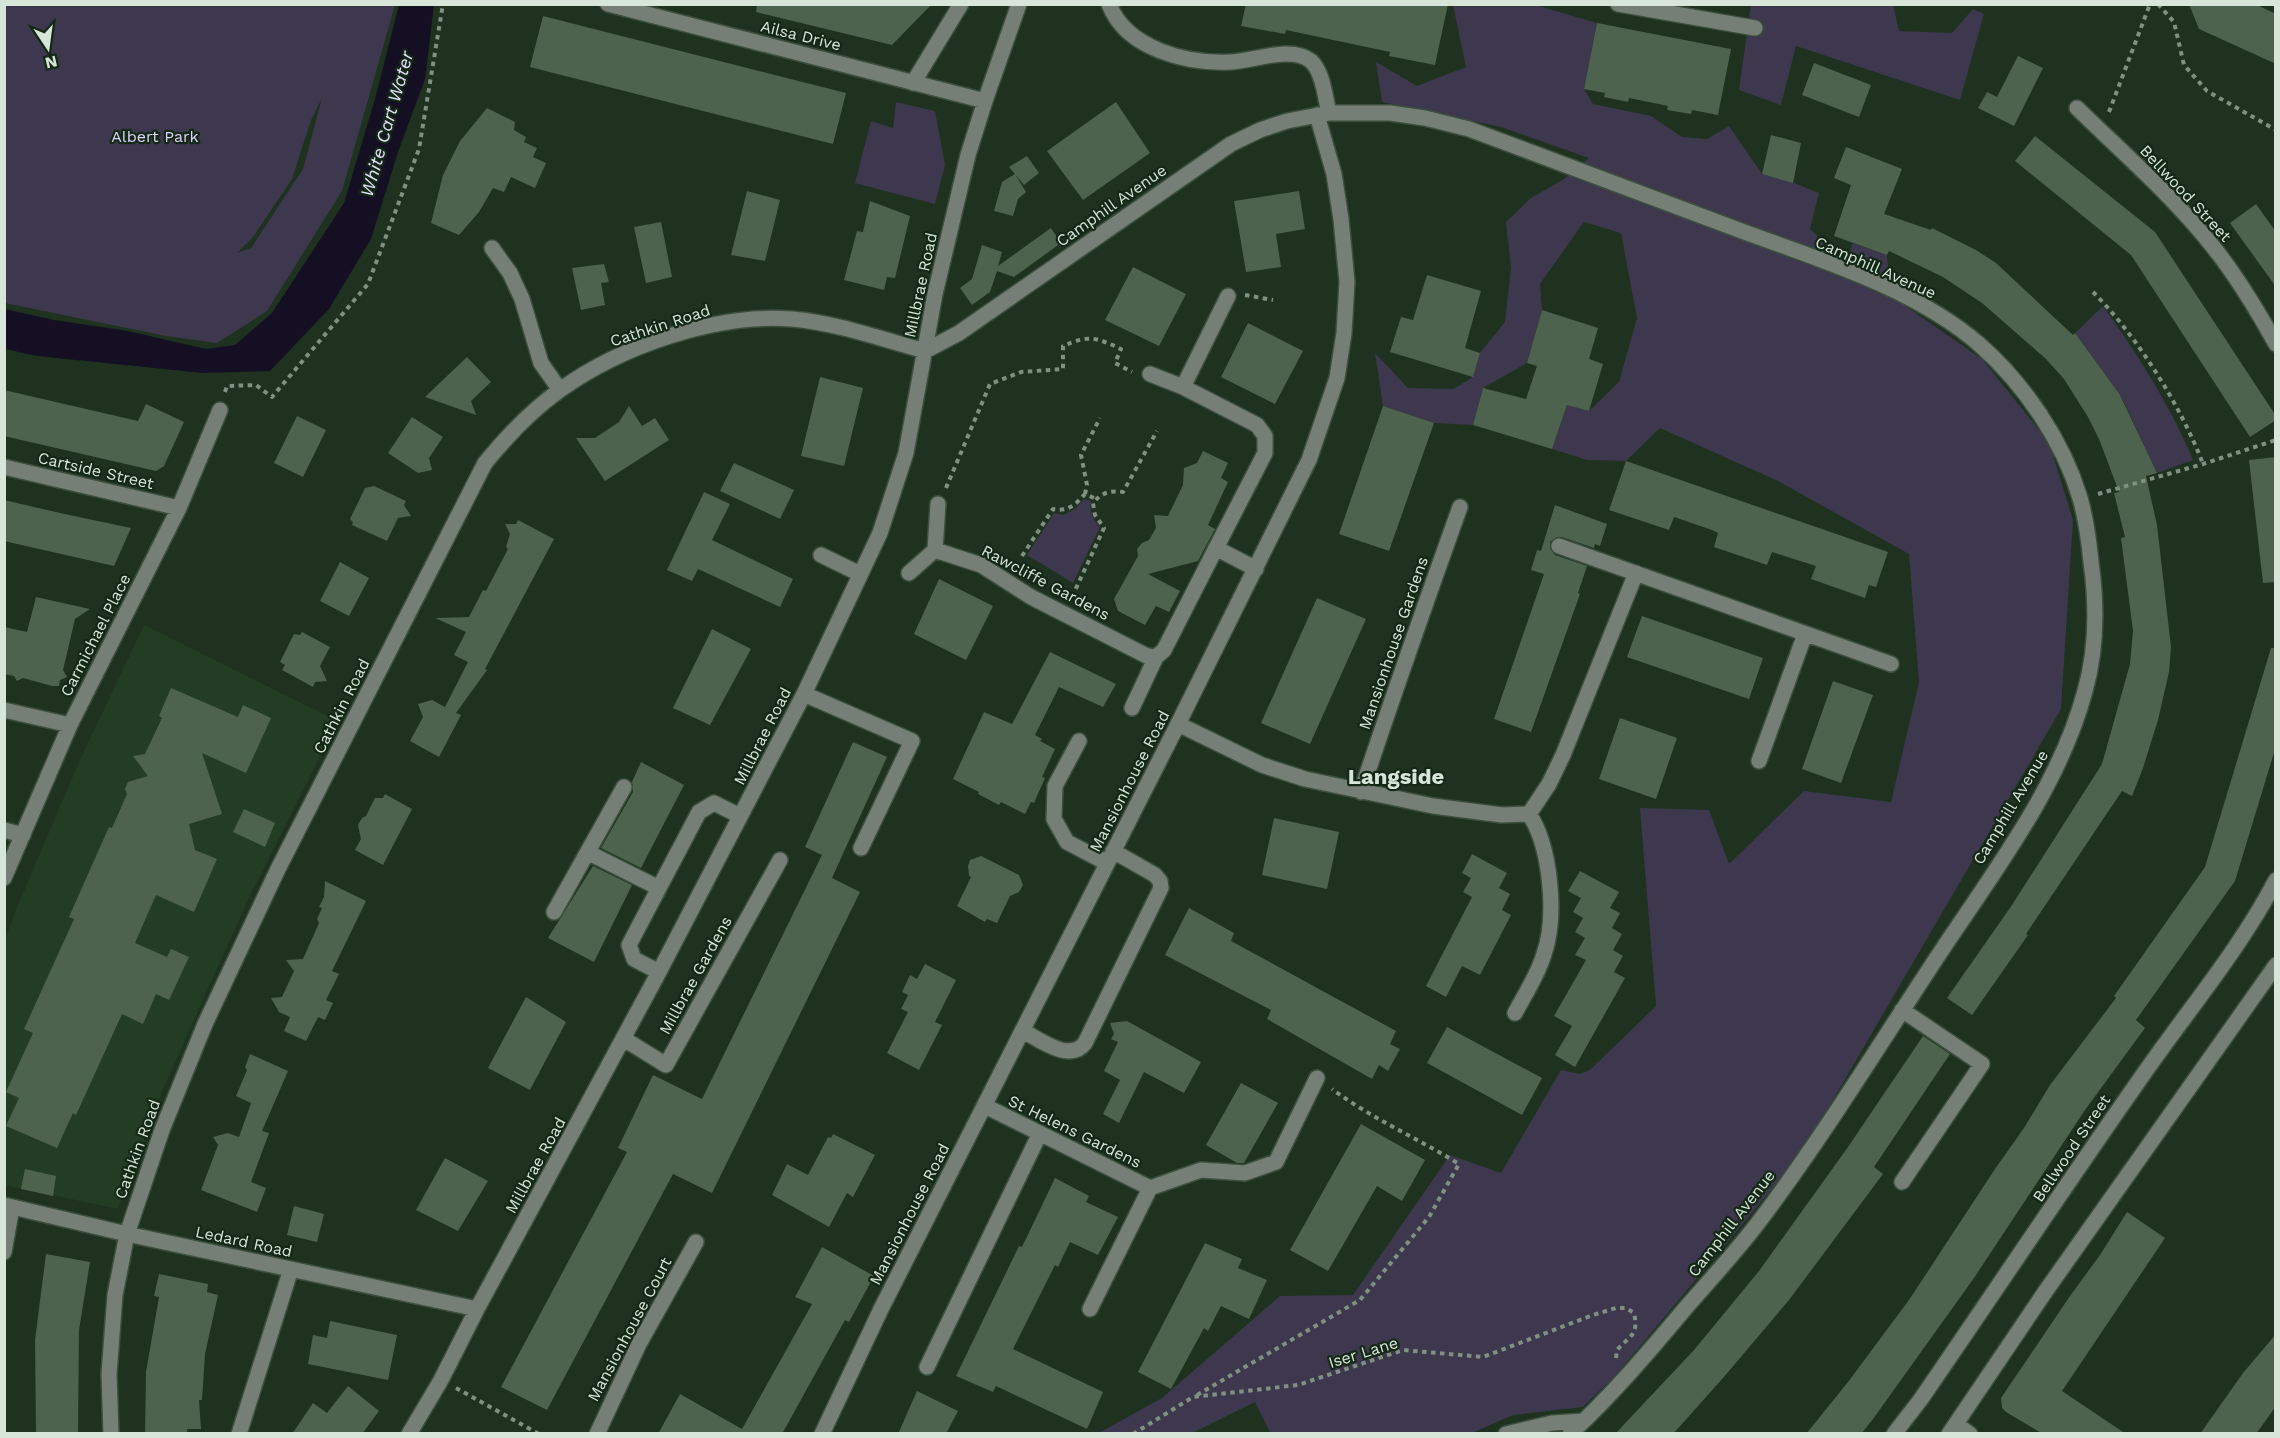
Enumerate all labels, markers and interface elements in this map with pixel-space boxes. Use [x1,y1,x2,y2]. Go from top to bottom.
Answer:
street label: Ailsa Drive [759,16,843,55]
north arrow [18,18,78,78]
water label: White Cart Water [356,48,418,199]
text: N [43,52,59,73]
park label: Albert Park [111,127,199,146]
street label: Bellwood Street [2136,141,2235,246]
street label: Camphill Avenue [1053,160,1170,251]
street label: Millbrae Road [900,231,941,339]
street label: Camphill Avenue [1812,232,1939,303]
street label: Cathkin Road [608,300,713,351]
street label: Cartside Street [36,448,156,493]
street label: Rawcliffe Gardens [978,541,1113,624]
street label: Mansionhouse Gardens [1355,554,1432,732]
street label: Carmichael Place [56,571,135,700]
street label: Cathkin Road [309,656,374,757]
street label: Millbrae Road [730,684,795,788]
street label: Mansionhouse Road [1086,707,1173,855]
street label: Camphill Avenue [1969,747,2052,868]
district label: Langside [1348,764,1444,789]
street label: Millbrae Gardens [655,913,736,1038]
street label: St Helens Gardens [1005,1091,1144,1172]
street label: Bellwood Street [2029,1091,2114,1205]
street label: Cathkin Road [111,1097,164,1201]
street label: Millbrae Road [501,1114,570,1217]
street label: Mansionhouse Road [866,1140,953,1288]
street label: Camphill Avenue [1684,1166,1779,1280]
street label: Ledard Road [194,1222,294,1261]
street label: Mansionhouse Court [583,1254,676,1405]
street label: Iser Lane [1326,1333,1400,1372]

